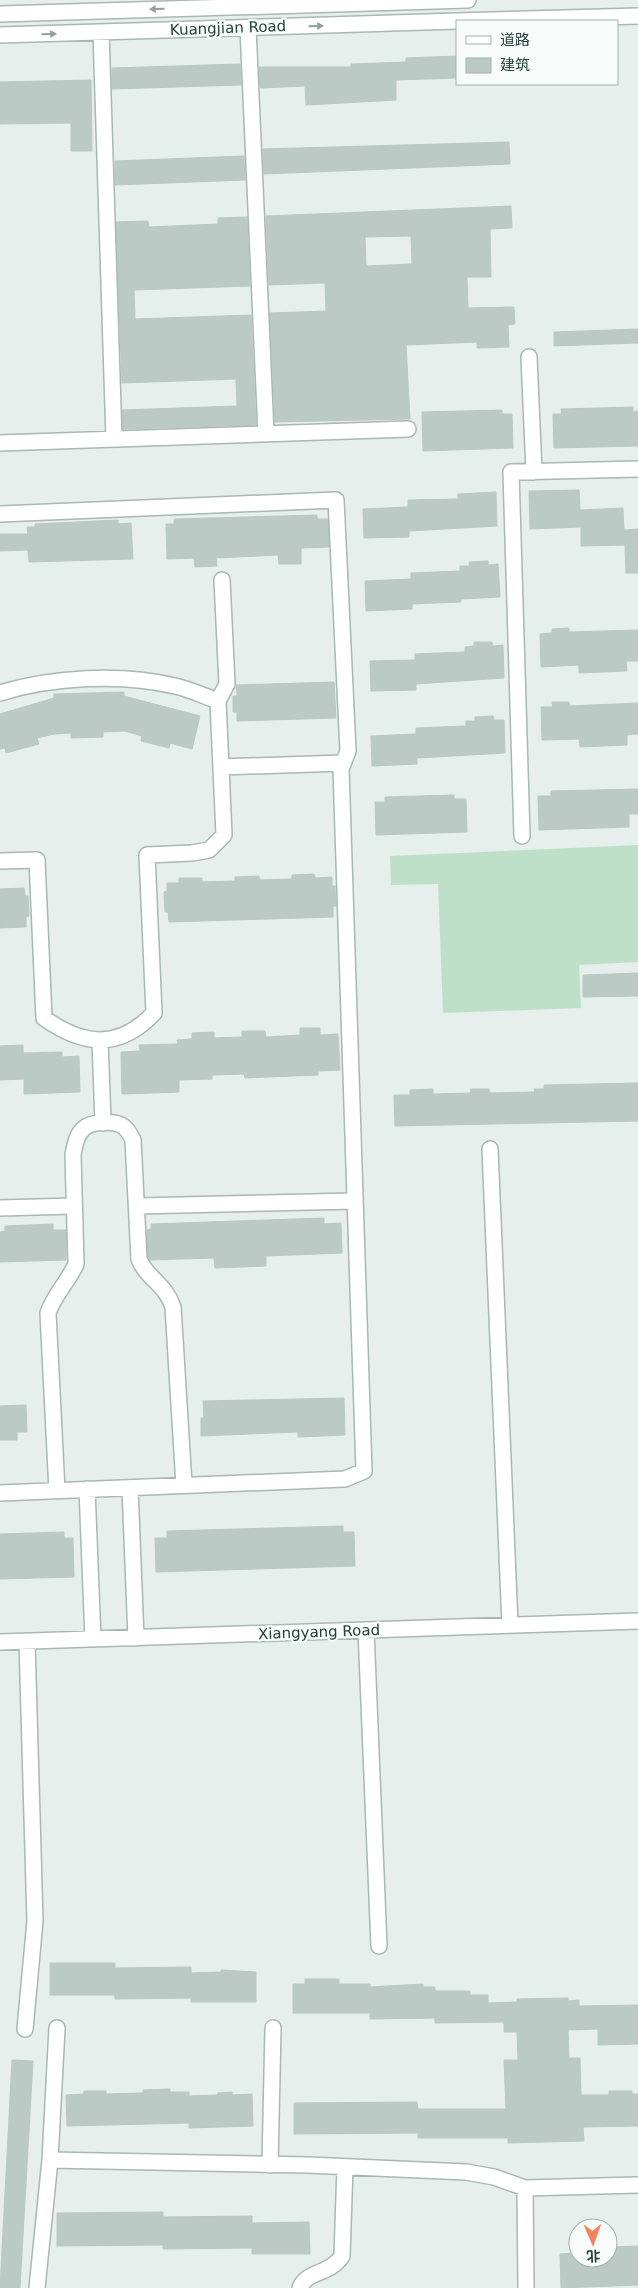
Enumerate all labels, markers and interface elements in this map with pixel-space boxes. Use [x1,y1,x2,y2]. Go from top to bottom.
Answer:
one-way arrow [149,6,165,14]
street label: Kuangjian Road [170,17,286,39]
legend [456,20,618,85]
one-way arrow [308,21,324,29]
one-way arrow [41,29,57,37]
text: 道路 [500,31,530,49]
text: 建筑 [500,56,530,74]
street label: Xiangyang Road [258,1621,380,1643]
north arrow [568,2218,618,2268]
text: 北 [586,2248,601,2264]

